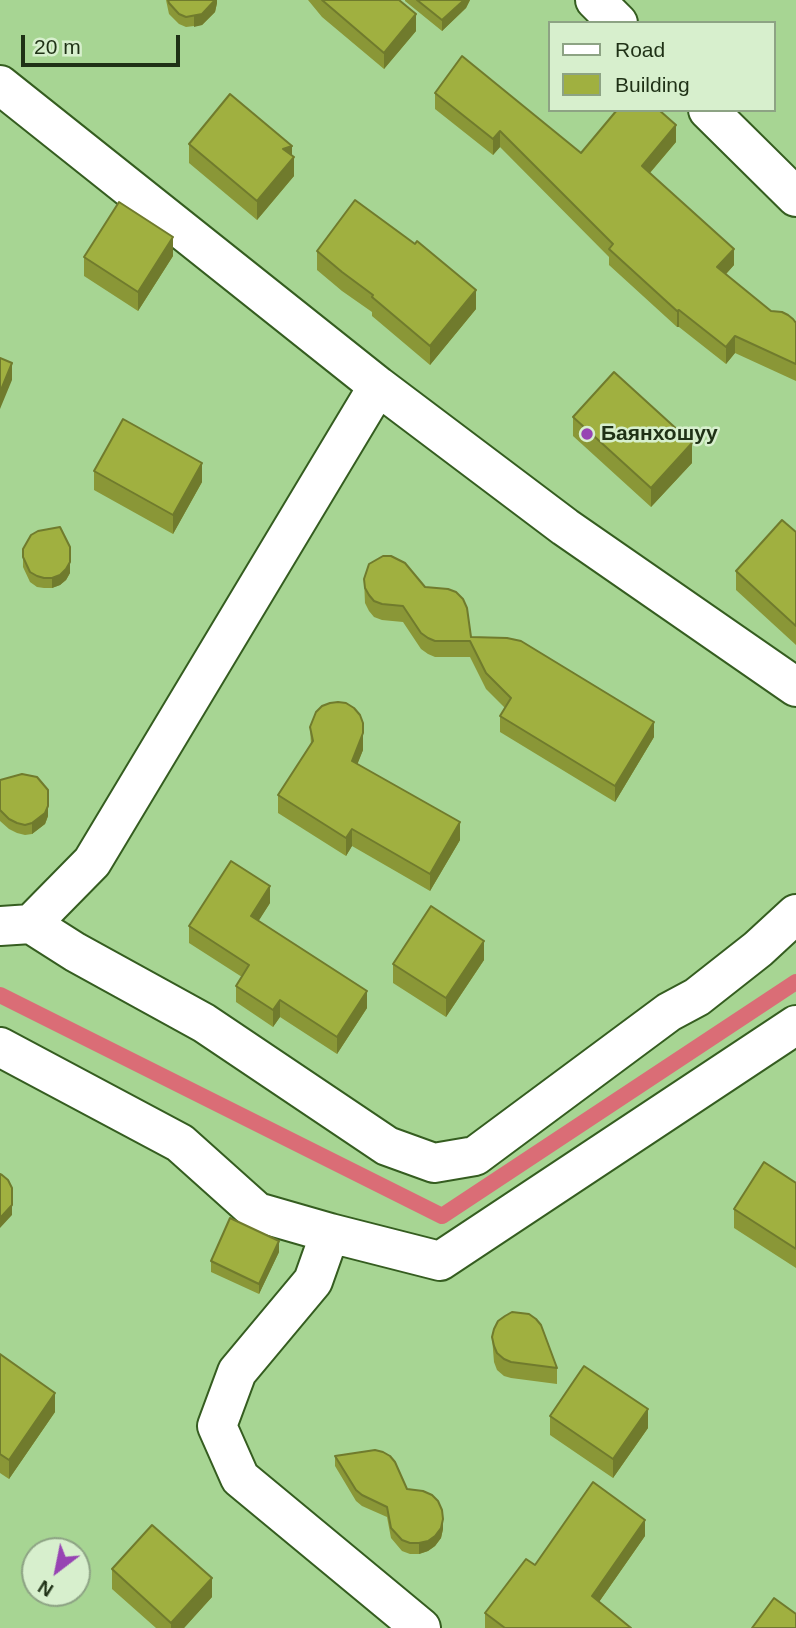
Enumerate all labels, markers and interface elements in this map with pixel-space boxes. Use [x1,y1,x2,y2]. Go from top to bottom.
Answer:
scale bar [24,21,184,65]
legend [548,21,775,112]
text: 20 m [34,35,81,58]
text: Road [615,38,665,61]
text: Building [615,73,690,96]
place label: Баянхошуу [601,421,718,447]
marker: Баянхошуу [579,426,595,442]
north arrow [21,1537,91,1607]
text: N [34,1576,57,1601]

